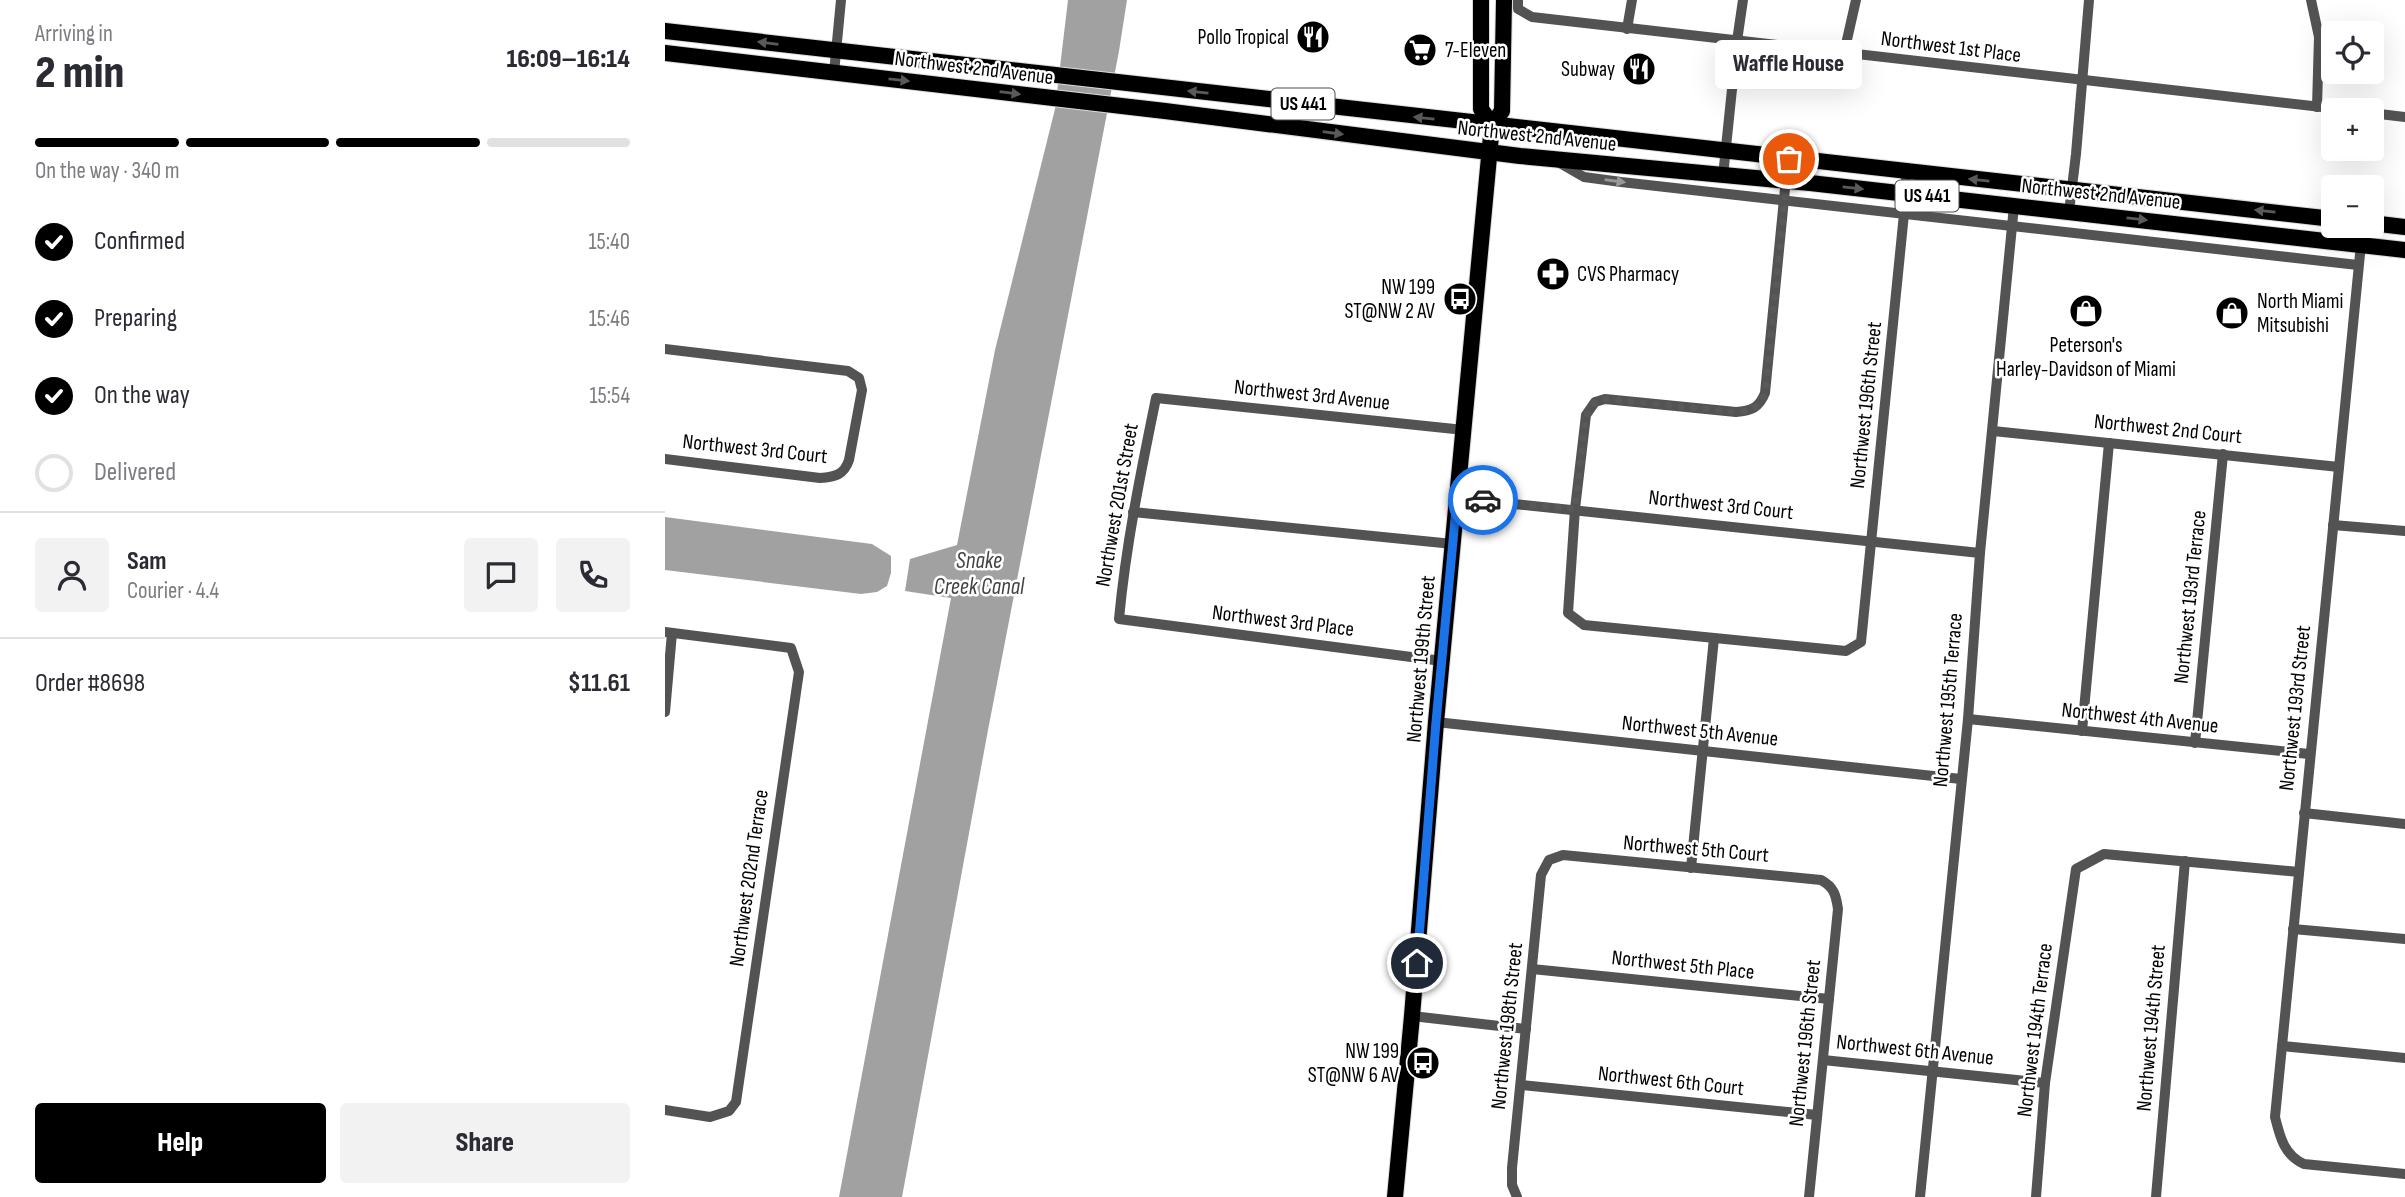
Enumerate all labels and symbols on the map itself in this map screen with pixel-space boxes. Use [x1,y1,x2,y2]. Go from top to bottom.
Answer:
restaurant icon: Pollo Tropical [1294,18,1332,56]
place label: Pollo Tropical [1197,25,1289,50]
street label: Northwest 1st Place [1880,26,2022,68]
supermarket icon: 7-Eleven [1401,31,1439,69]
one-way arrow [757,38,779,49]
place label: 7-Eleven [1445,38,1506,63]
callout: Waffle House [1715,40,1863,89]
street label: Northwest 2nd Avenue [893,46,1055,90]
restaurant icon: Subway [1620,50,1658,88]
place label: Subway [1561,57,1615,82]
one-way arrow [888,75,910,86]
one-way arrow [1187,86,1209,97]
one-way arrow [999,87,1021,98]
road number: US 441 [1271,88,1335,120]
one-way arrow [1413,112,1435,123]
street label: Northwest 2nd Avenue [1456,115,1618,157]
one-way arrow [1322,128,1344,139]
pin [1759,129,1819,189]
street label: Northwest 2nd Avenue [2020,173,2182,215]
one-way arrow [1968,174,1990,185]
one-way arrow [1604,176,1626,187]
road number: US 441 [1895,180,1959,212]
one-way arrow [1842,183,1864,194]
one-way arrow [2254,206,2276,217]
one-way arrow [2126,214,2148,225]
pharmacy icon: CVS Pharmacy [1534,255,1572,293]
place label: CVS Pharmacy [1577,262,1679,287]
place label: NW 199 ST@NW 2 AV [1344,275,1436,324]
bus stop icon: NW 199 ST@NW 2 AV [1441,280,1479,318]
place label: North Miami Mitsubishi [2257,289,2343,338]
shop icon: Peterson's Harley-Davidson of Miami [2067,292,2105,330]
shop icon: North Miami Mitsubishi [2213,294,2251,332]
street label: Northwest 196th Street [1845,320,1887,490]
place label: Peterson's Harley-Davidson of Miami [1996,333,2176,382]
street label: Northwest 3rd Avenue [1233,374,1391,416]
street label: Northwest 2nd Court [2093,409,2243,449]
street label: Northwest 201st Street [1090,421,1144,589]
street label: Northwest 3rd Court [681,429,829,469]
courier [1448,465,1518,535]
street label: Northwest 3rd Court [1647,485,1795,525]
street label: Northwest 193rd Terrace [2168,509,2212,685]
water label: Snake Creek Canal [934,547,1025,601]
street label: Northwest 199th Street [1401,574,1441,744]
street label: Northwest 3rd Place [1211,600,1355,642]
street label: Northwest 195th Terrace [1928,612,1968,788]
street label: Northwest 193rd Street [2274,624,2316,792]
street label: Northwest 4th Avenue [2060,697,2220,739]
street label: Northwest 5th Avenue [1621,710,1779,752]
street label: Northwest 202nd Terrace [724,788,774,968]
street label: Northwest 5th Court [1622,830,1770,868]
pin [1387,933,1447,993]
street label: Northwest 198th Street [1486,941,1528,1111]
street label: Northwest 194th Terrace [2012,942,2058,1118]
street label: Northwest 194th Street [2131,944,2171,1112]
street label: Northwest 5th Place [1610,945,1756,985]
street label: Northwest 196th Street [1784,958,1826,1128]
street label: Northwest 6th Avenue [1835,1029,1995,1071]
place label: NW 199 ST@NW 6 AV [1308,1039,1400,1088]
bus stop icon: NW 199 ST@NW 6 AV [1404,1044,1442,1082]
street label: Northwest 6th Court [1597,1061,1745,1101]

